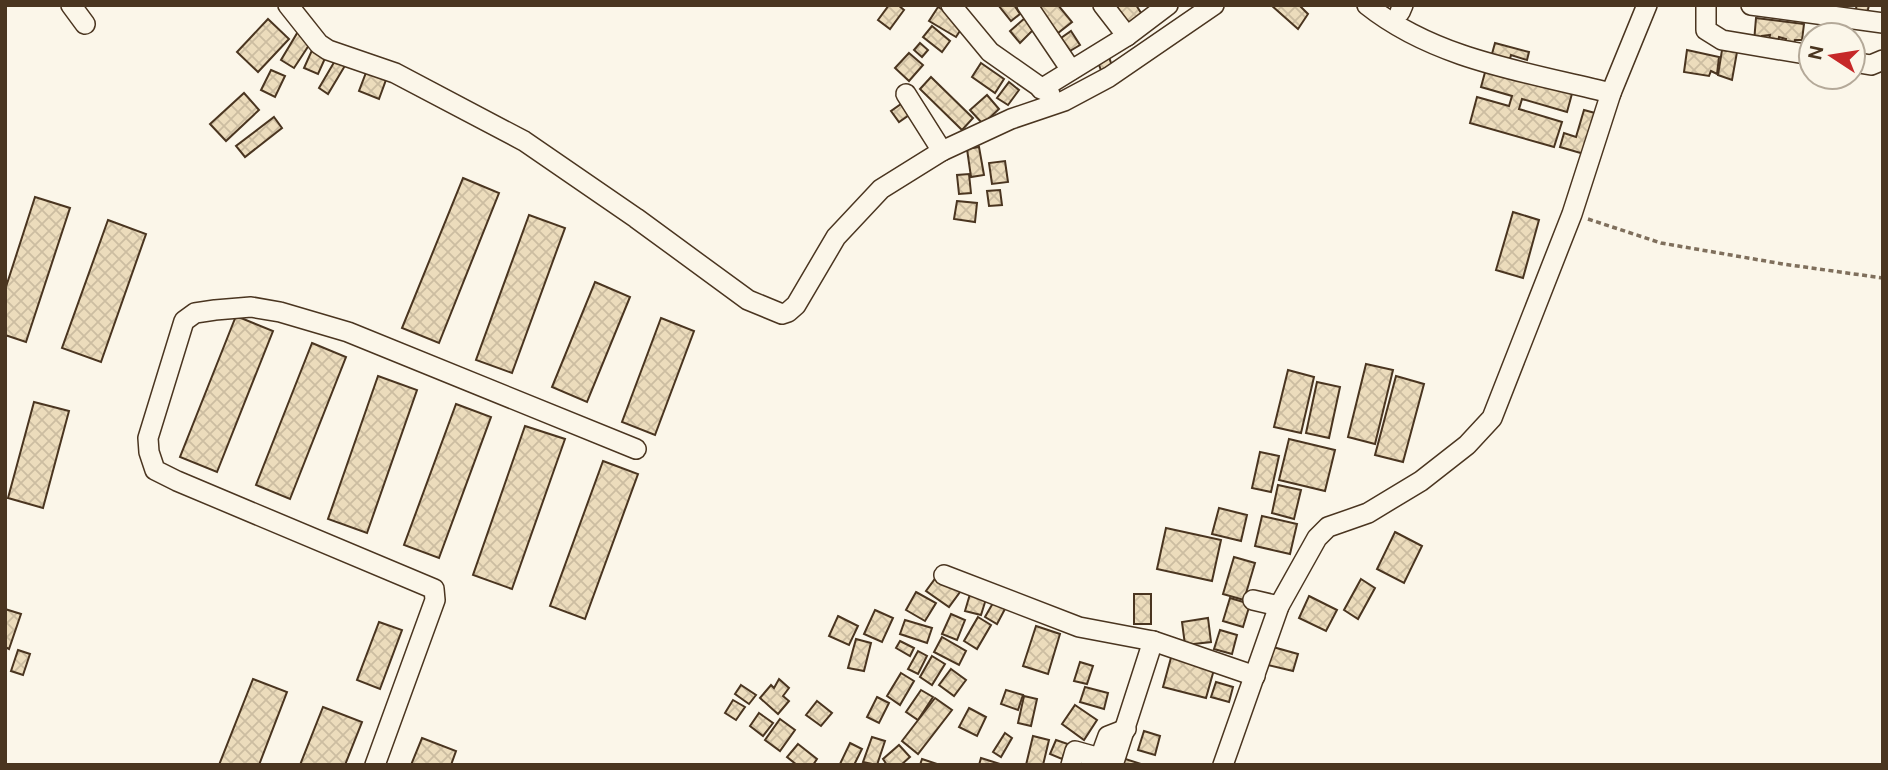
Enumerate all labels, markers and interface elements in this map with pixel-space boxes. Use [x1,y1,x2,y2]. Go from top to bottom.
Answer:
north arrow [1797,21,1867,91]
text: N [1802,43,1830,62]

